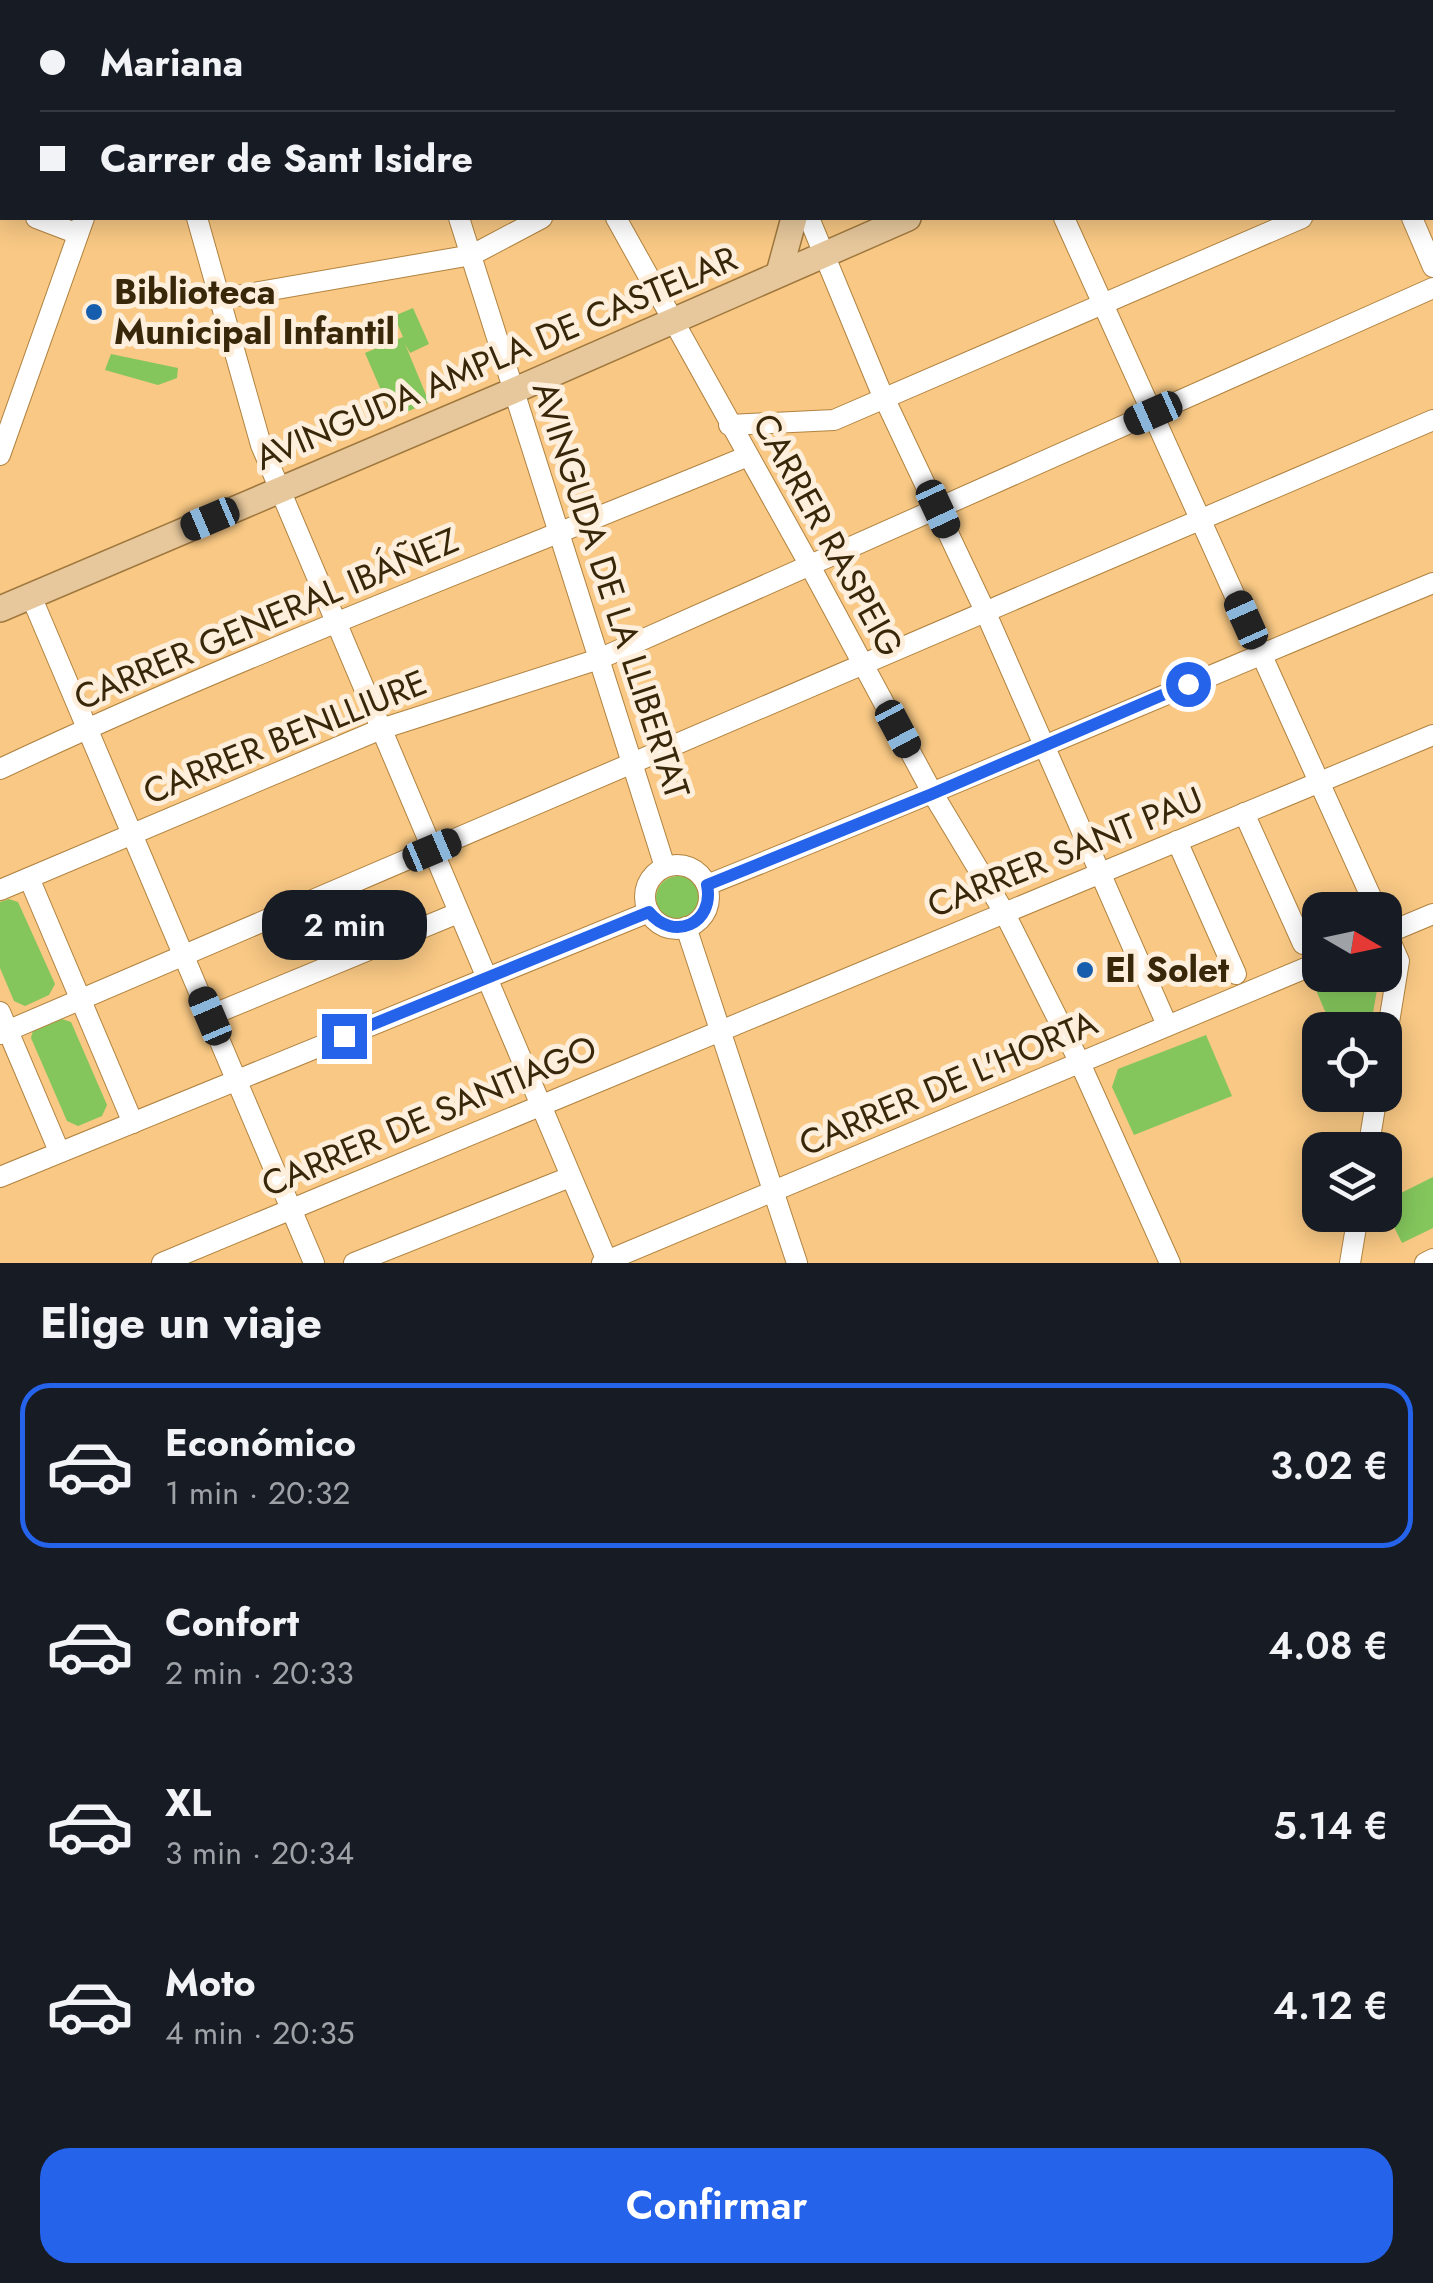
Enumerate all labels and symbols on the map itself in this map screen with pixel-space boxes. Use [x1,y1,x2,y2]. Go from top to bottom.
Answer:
street label: AVINGUDA AMPLA DE CASTELAR [247,233,745,482]
place label: Biblioteca Municipal Infantil [114,267,395,357]
marker: Biblioteca Municipal Infantil [83,301,105,323]
street label: AVINGUDA DE LA LLIBERTAT [520,375,702,805]
car [1119,387,1187,439]
street label: CARRER RASPEIG [740,404,916,666]
car [912,475,964,543]
car [177,493,243,545]
street label: CARRER GENERAL IBÁÑEZ [66,515,466,723]
car [1220,586,1272,654]
street label: CARRER BENLLIURE [136,657,434,817]
route start [1166,662,1211,707]
car [871,695,925,763]
street label: CARRER SANT PAU [920,774,1210,930]
car [399,824,465,876]
callout: 2 min [262,891,426,961]
north arrow [1302,892,1402,992]
place label: El Solet [1105,945,1229,995]
marker: El Solet [1074,959,1096,981]
car [184,983,236,1049]
street label: CARRER DE L'HORTA [791,998,1105,1168]
route end [322,1014,367,1059]
street label: CARRER DE SANTIAGO [254,1023,604,1209]

